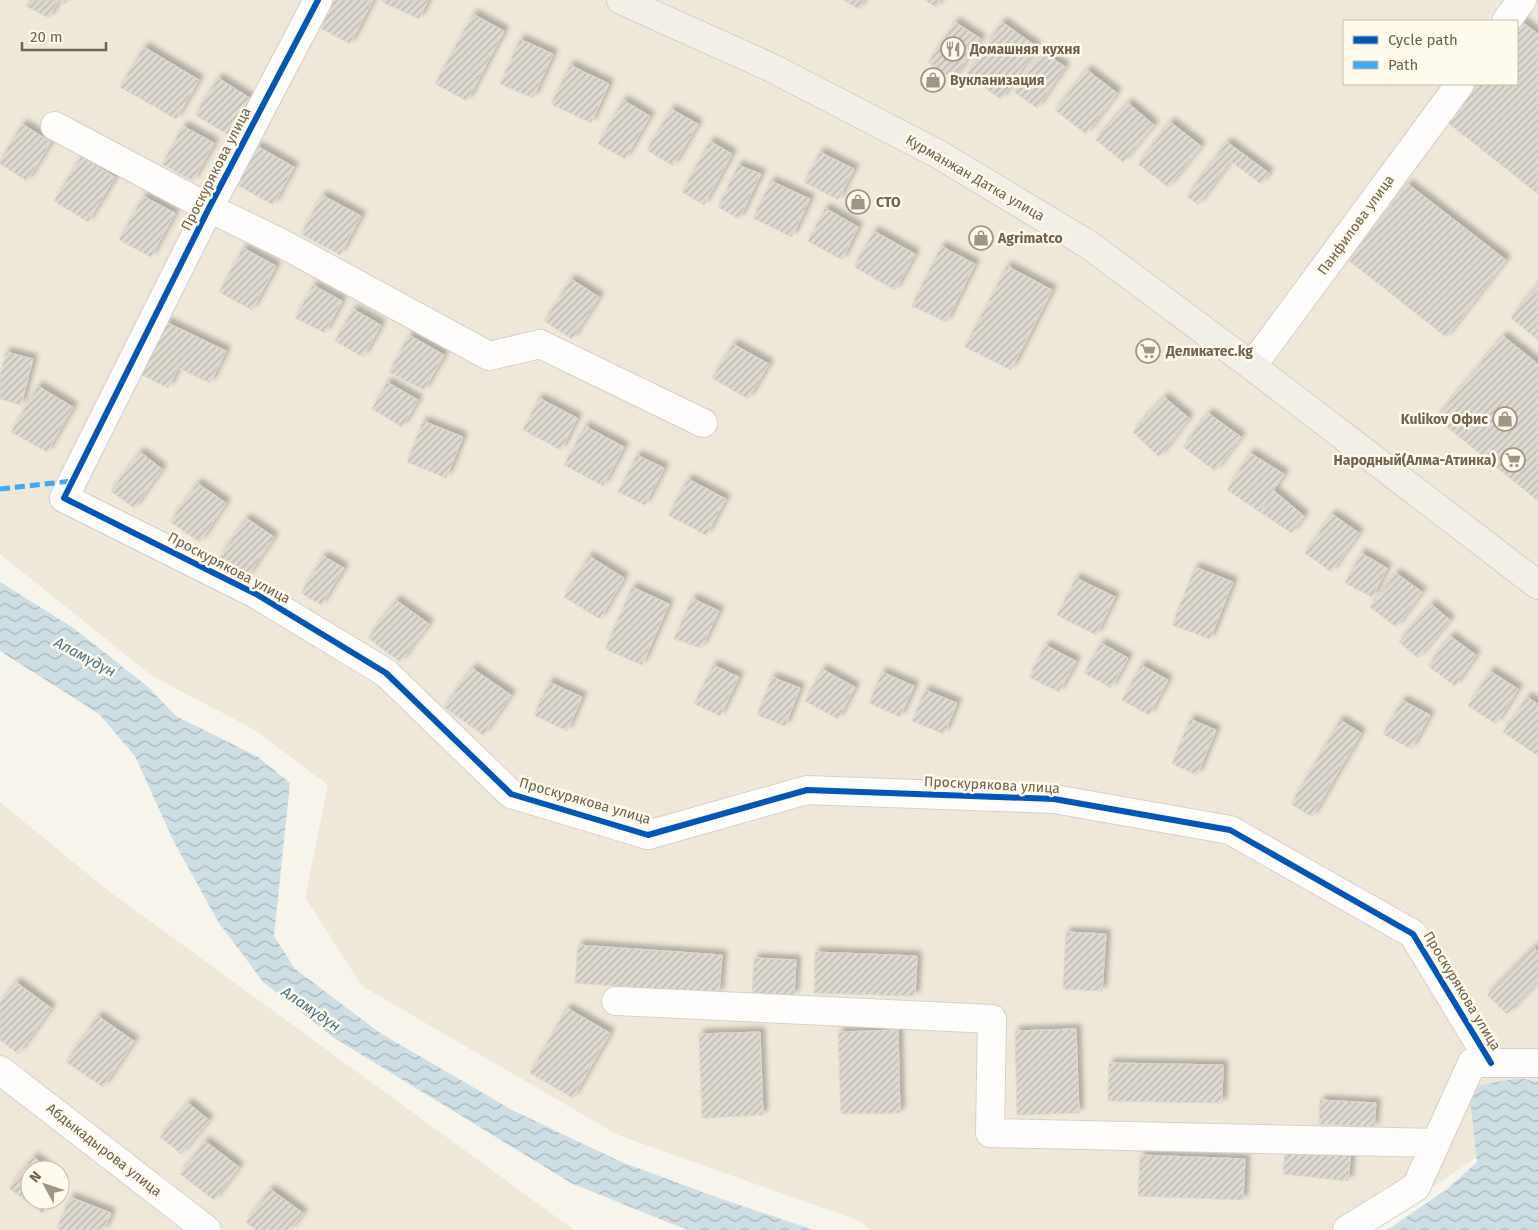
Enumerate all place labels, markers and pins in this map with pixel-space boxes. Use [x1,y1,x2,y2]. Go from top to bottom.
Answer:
restaurant icon: Домашняя кухня [940,36,966,62]
place label: Домашняя кухня [969,41,1080,58]
shop icon: Вукланизация [920,67,946,93]
place label: Вукланизация [950,72,1045,89]
shop icon: СТО [845,189,871,215]
place label: СТО [876,194,901,211]
shop icon: Agrimatco [968,225,994,251]
place label: Agrimatco [997,230,1063,247]
supermarket icon: Деликатес.kg [1135,338,1161,364]
place label: Деликатес.kg [1165,343,1253,360]
shop icon: Kulikov Офис [1492,406,1518,432]
place label: Kulikov Офис [1401,411,1488,428]
supermarket icon: Народный(Алма-Атинка) [1500,447,1526,473]
place label: Народный(Алма-Атинка) [1333,452,1496,469]

